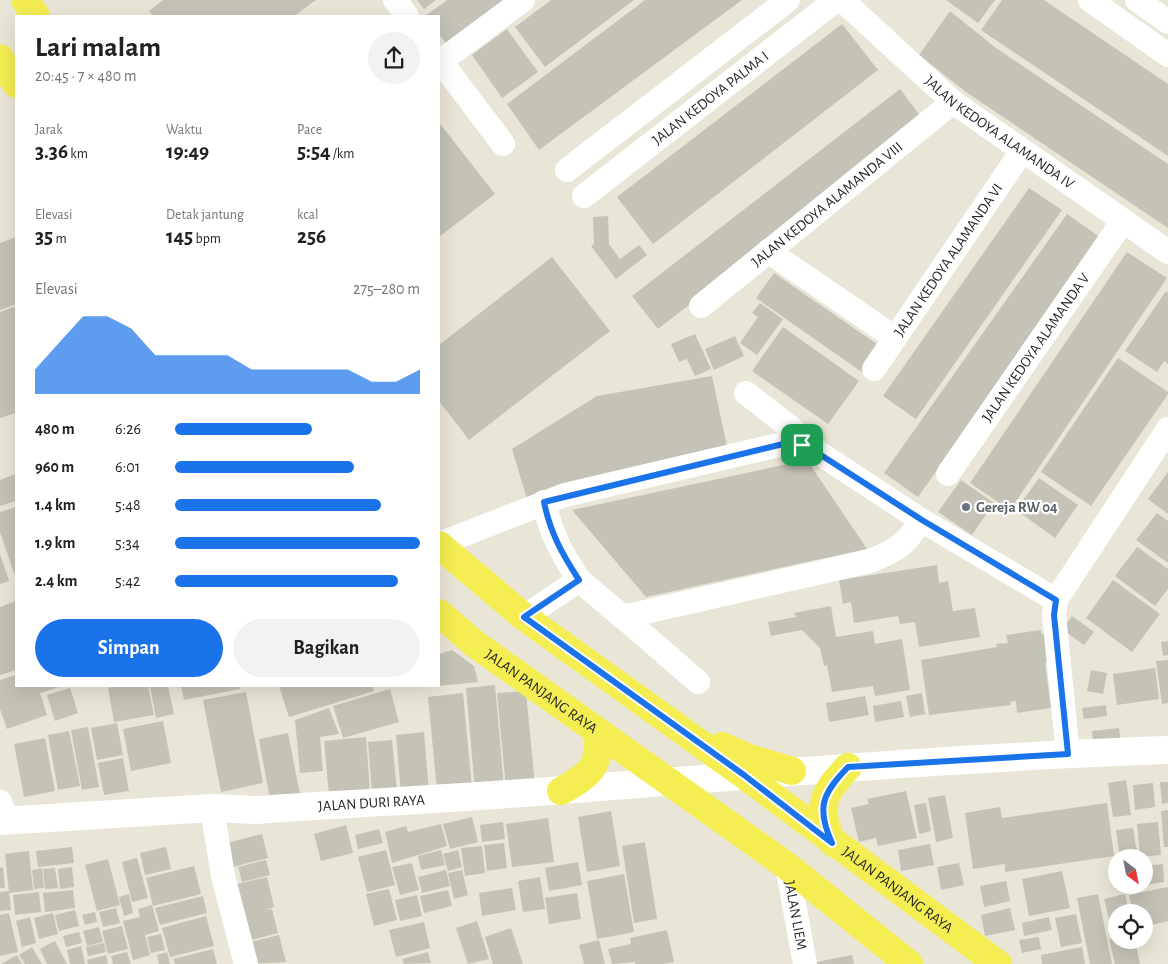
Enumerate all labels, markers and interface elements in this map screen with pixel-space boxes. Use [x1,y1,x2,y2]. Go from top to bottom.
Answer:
button: share [368,32,420,84]
text: Lari malam [35,34,161,62]
street label: JALAN KEDOYA PALMA I [649,48,771,147]
text: 20:45 · 7 × 480 m [35,68,137,84]
street label: JALAN KEDOYA ALAMANDA IV [922,73,1077,192]
text: Jarak [35,123,63,137]
text: Waktu [166,123,202,137]
text: Pace [297,123,322,137]
street label: JALAN KEDOYA ALAMANDA VIII [749,139,905,269]
text: 3.36 [35,141,68,162]
text: 19:49 [166,141,209,162]
text: 5:54 [297,141,331,162]
text: km [68,147,88,161]
text: /km [331,147,354,161]
street label: JALAN KEDOYA ALAMANDA VI [891,181,1005,339]
text: Elevasi [35,208,72,222]
text: Detak jantung [166,208,244,222]
text: kcal [297,208,318,222]
text: 35 [35,226,53,247]
text: 145 [166,226,193,247]
text: 256 [297,226,326,247]
text: m [53,232,67,246]
text: bpm [193,232,221,246]
street label: JALAN KEDOYA ALAMANDA V [979,270,1092,424]
text: Elevasi [35,281,78,297]
text: 275–280 m [353,281,420,297]
text: 480 m [35,421,75,437]
text: 6:26 [115,421,141,437]
pin [781,424,823,466]
icon: arrive [788,431,816,459]
text: 960 m [35,459,74,475]
text: 6:01 [115,459,140,475]
text: 1.4 km [35,497,76,513]
text: 5:48 [115,497,141,513]
place label: Gereja RW 04 [976,500,1058,515]
marker: Gereja RW 04 [960,501,972,513]
text: 1.9 km [35,535,75,551]
text: 5:34 [115,535,140,551]
text: 2.4 km [35,573,78,589]
text: 5:42 [115,573,140,589]
button: Simpan [35,619,223,677]
button: Bagikan [233,619,420,677]
street label: JALAN PANJANG RAYA [482,646,601,736]
street label: JALAN DURI RAYA [318,792,426,813]
street label: JALAN PANJANG RAYA [840,843,956,936]
north arrow [1108,849,1152,894]
map controls [1108,849,1153,949]
street label: JALAN LIEM [782,879,810,951]
button: locate [1108,904,1153,949]

